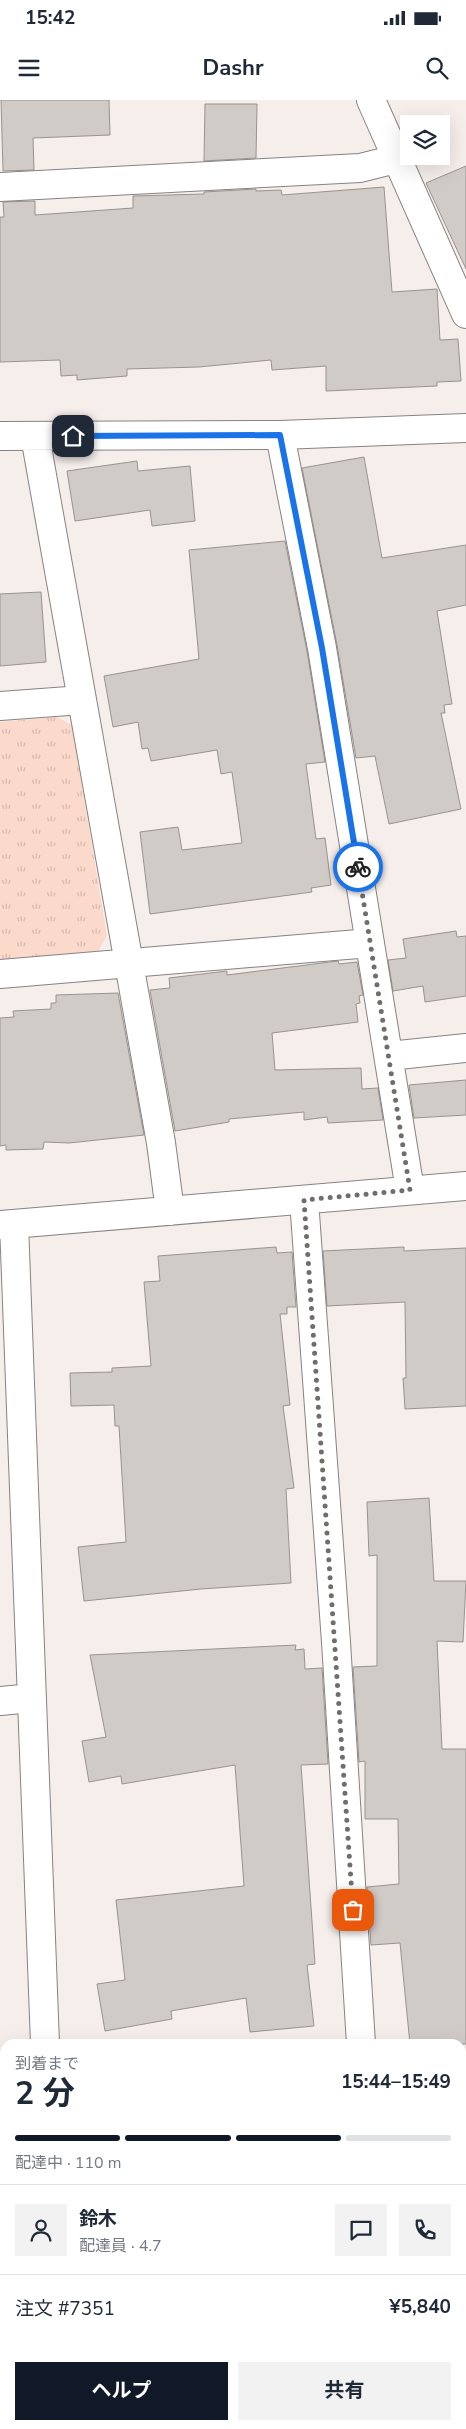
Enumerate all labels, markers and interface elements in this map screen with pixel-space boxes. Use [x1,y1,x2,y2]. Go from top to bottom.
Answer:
text: 15:42 [25,5,75,31]
text: Dashr [202,53,264,83]
icon: menu [15,54,43,82]
icon: search [423,54,451,82]
map controls [400,115,450,165]
button: layers [400,115,450,165]
pin [52,415,94,457]
icon: home [59,422,87,450]
courier [333,842,383,892]
icon: bike [344,853,372,881]
pin [332,1889,374,1931]
icon: bag [339,1896,367,1924]
text: 到着まで [15,2053,79,2075]
text: 15:44–15:49 [341,2069,451,2095]
text: 2 分 [15,2072,75,2115]
text: 配達中 · 110 m [15,2152,121,2174]
button: person [15,2204,67,2256]
button: chat [335,2204,387,2256]
button: phone [399,2204,451,2256]
text: 鈴木 [79,2206,117,2232]
text: 配達員 · 4.7 [79,2235,162,2257]
text: ¥5,840 [389,2294,451,2320]
text: 注文 #7351 [15,2296,115,2322]
button: ヘルプ [15,2362,228,2420]
button: 共有 [238,2362,451,2420]

